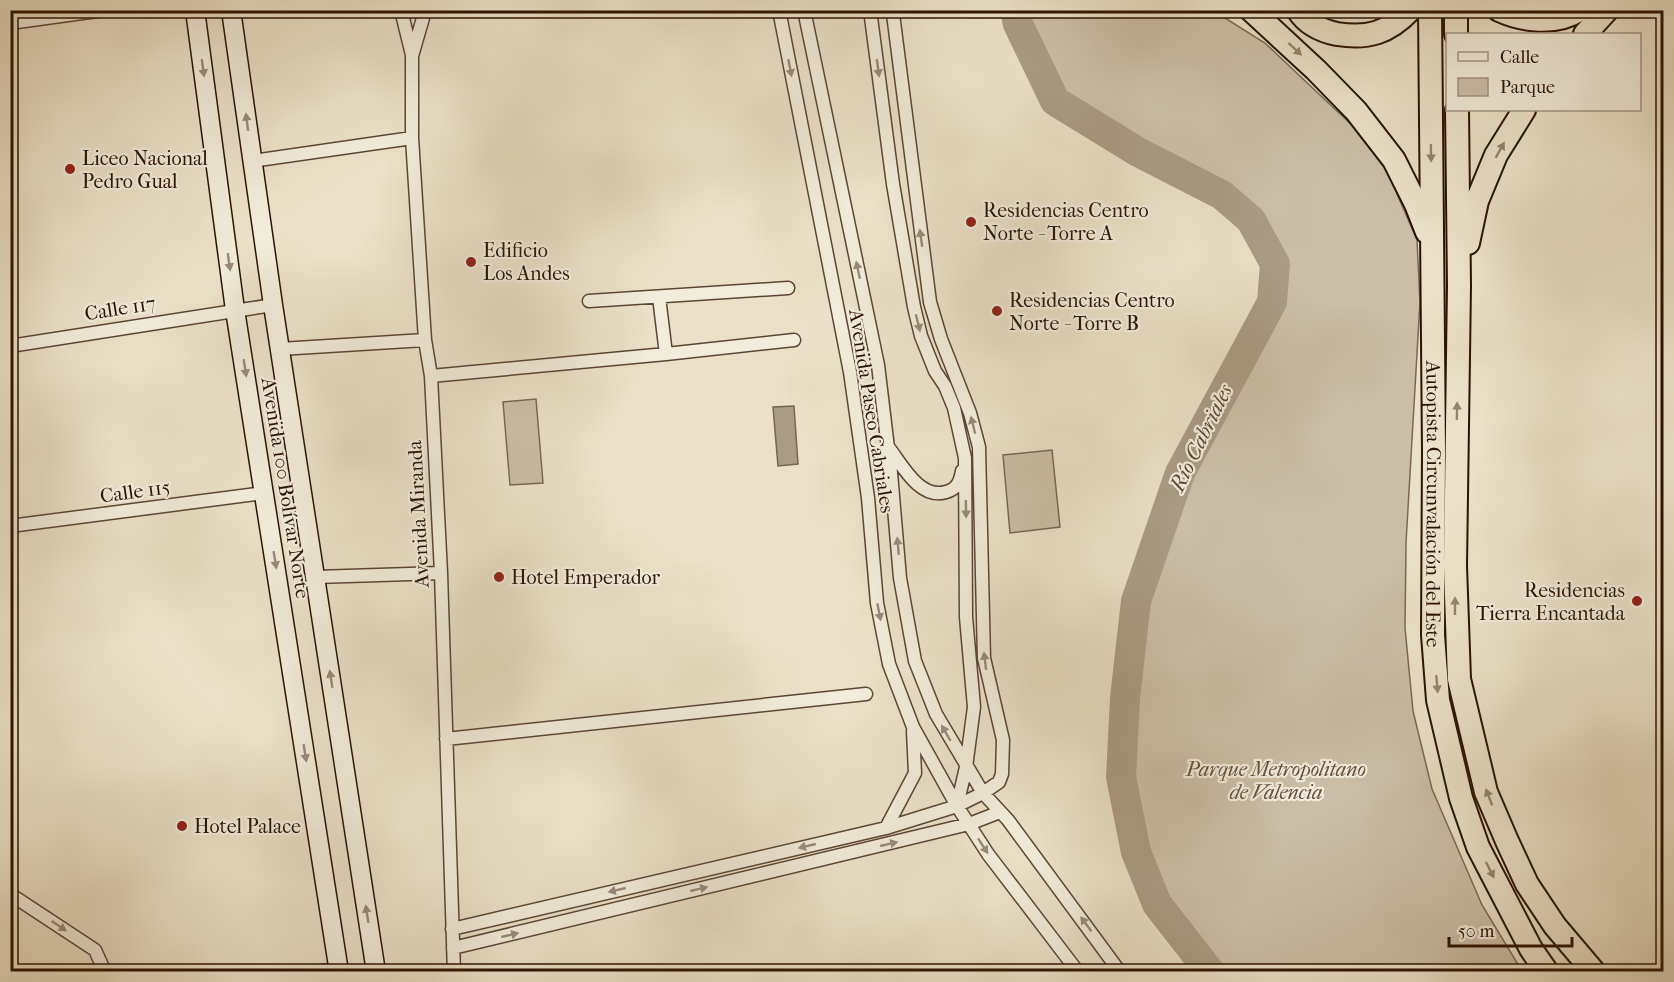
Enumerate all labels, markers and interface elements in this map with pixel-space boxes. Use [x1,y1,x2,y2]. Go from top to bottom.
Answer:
legend [1446,33,1641,111]
one-way arrow [1287,42,1302,56]
text: Calle [1500,47,1539,68]
one-way arrow [198,59,207,78]
one-way arrow [786,59,795,78]
one-way arrow [873,59,882,78]
text: Parque [1500,77,1555,98]
one-way arrow [243,113,252,132]
one-way arrow [1494,142,1505,158]
one-way arrow [1426,143,1436,162]
place label: Liceo Nacional Pedro Gual [82,147,208,193]
marker: Liceo Nacional Pedro Gual [63,162,77,176]
place label: Residencias Centro Norte - Torre A [983,199,1149,245]
marker: Residencias Centro Norte - Torre A [964,215,978,229]
one-way arrow [916,229,926,248]
place label: Edificio Los Andes [483,239,570,285]
one-way arrow [224,252,233,271]
marker: Edificio Los Andes [464,255,478,269]
one-way arrow [853,260,862,279]
place label: Residencias Centro Norte - Torre B [1009,289,1175,335]
street label: Calle 117 [83,291,158,325]
marker: Residencias Centro Norte - Torre B [990,304,1004,318]
street label: Avenida Paseo Cabriales [844,307,899,515]
one-way arrow [914,314,923,332]
one-way arrow [240,358,249,377]
street label: Autopista Circunvalación del Este [1421,359,1445,648]
street label: Avenida 100 Bolívar Norte [256,375,314,600]
water label: Río Cabriales [1164,380,1237,497]
one-way arrow [1452,402,1462,421]
one-way arrow [968,416,978,434]
street label: Avenida Miranda [403,439,434,589]
street label: Calle 115 [98,475,172,508]
one-way arrow [961,500,970,519]
one-way arrow [893,536,903,555]
one-way arrow [270,551,279,570]
place label: Hotel Emperador [511,566,661,589]
marker: Hotel Emperador [492,570,506,584]
place label: Residencias Tierra Encantada [1476,579,1626,625]
marker: Residencias Tierra Encantada [1630,594,1644,608]
one-way arrow [1450,597,1460,616]
one-way arrow [875,603,884,622]
one-way arrow [981,652,990,671]
one-way arrow [327,670,336,689]
one-way arrow [1432,674,1442,693]
one-way arrow [941,725,952,741]
one-way arrow [300,744,309,763]
park label: Parque Metropolitano de Valencia [1185,758,1366,804]
one-way arrow [1484,788,1493,806]
place label: Hotel Palace [194,815,301,838]
marker: Hotel Palace [175,819,189,833]
one-way arrow [880,838,898,848]
one-way arrow [977,838,988,854]
one-way arrow [798,842,816,852]
one-way arrow [1485,862,1494,879]
one-way arrow [690,884,709,894]
one-way arrow [608,886,626,896]
one-way arrow [362,904,371,923]
scale bar [1449,910,1572,948]
one-way arrow [1080,917,1092,932]
one-way arrow [51,921,68,932]
text: 50 m [1458,921,1495,942]
one-way arrow [500,929,519,939]

